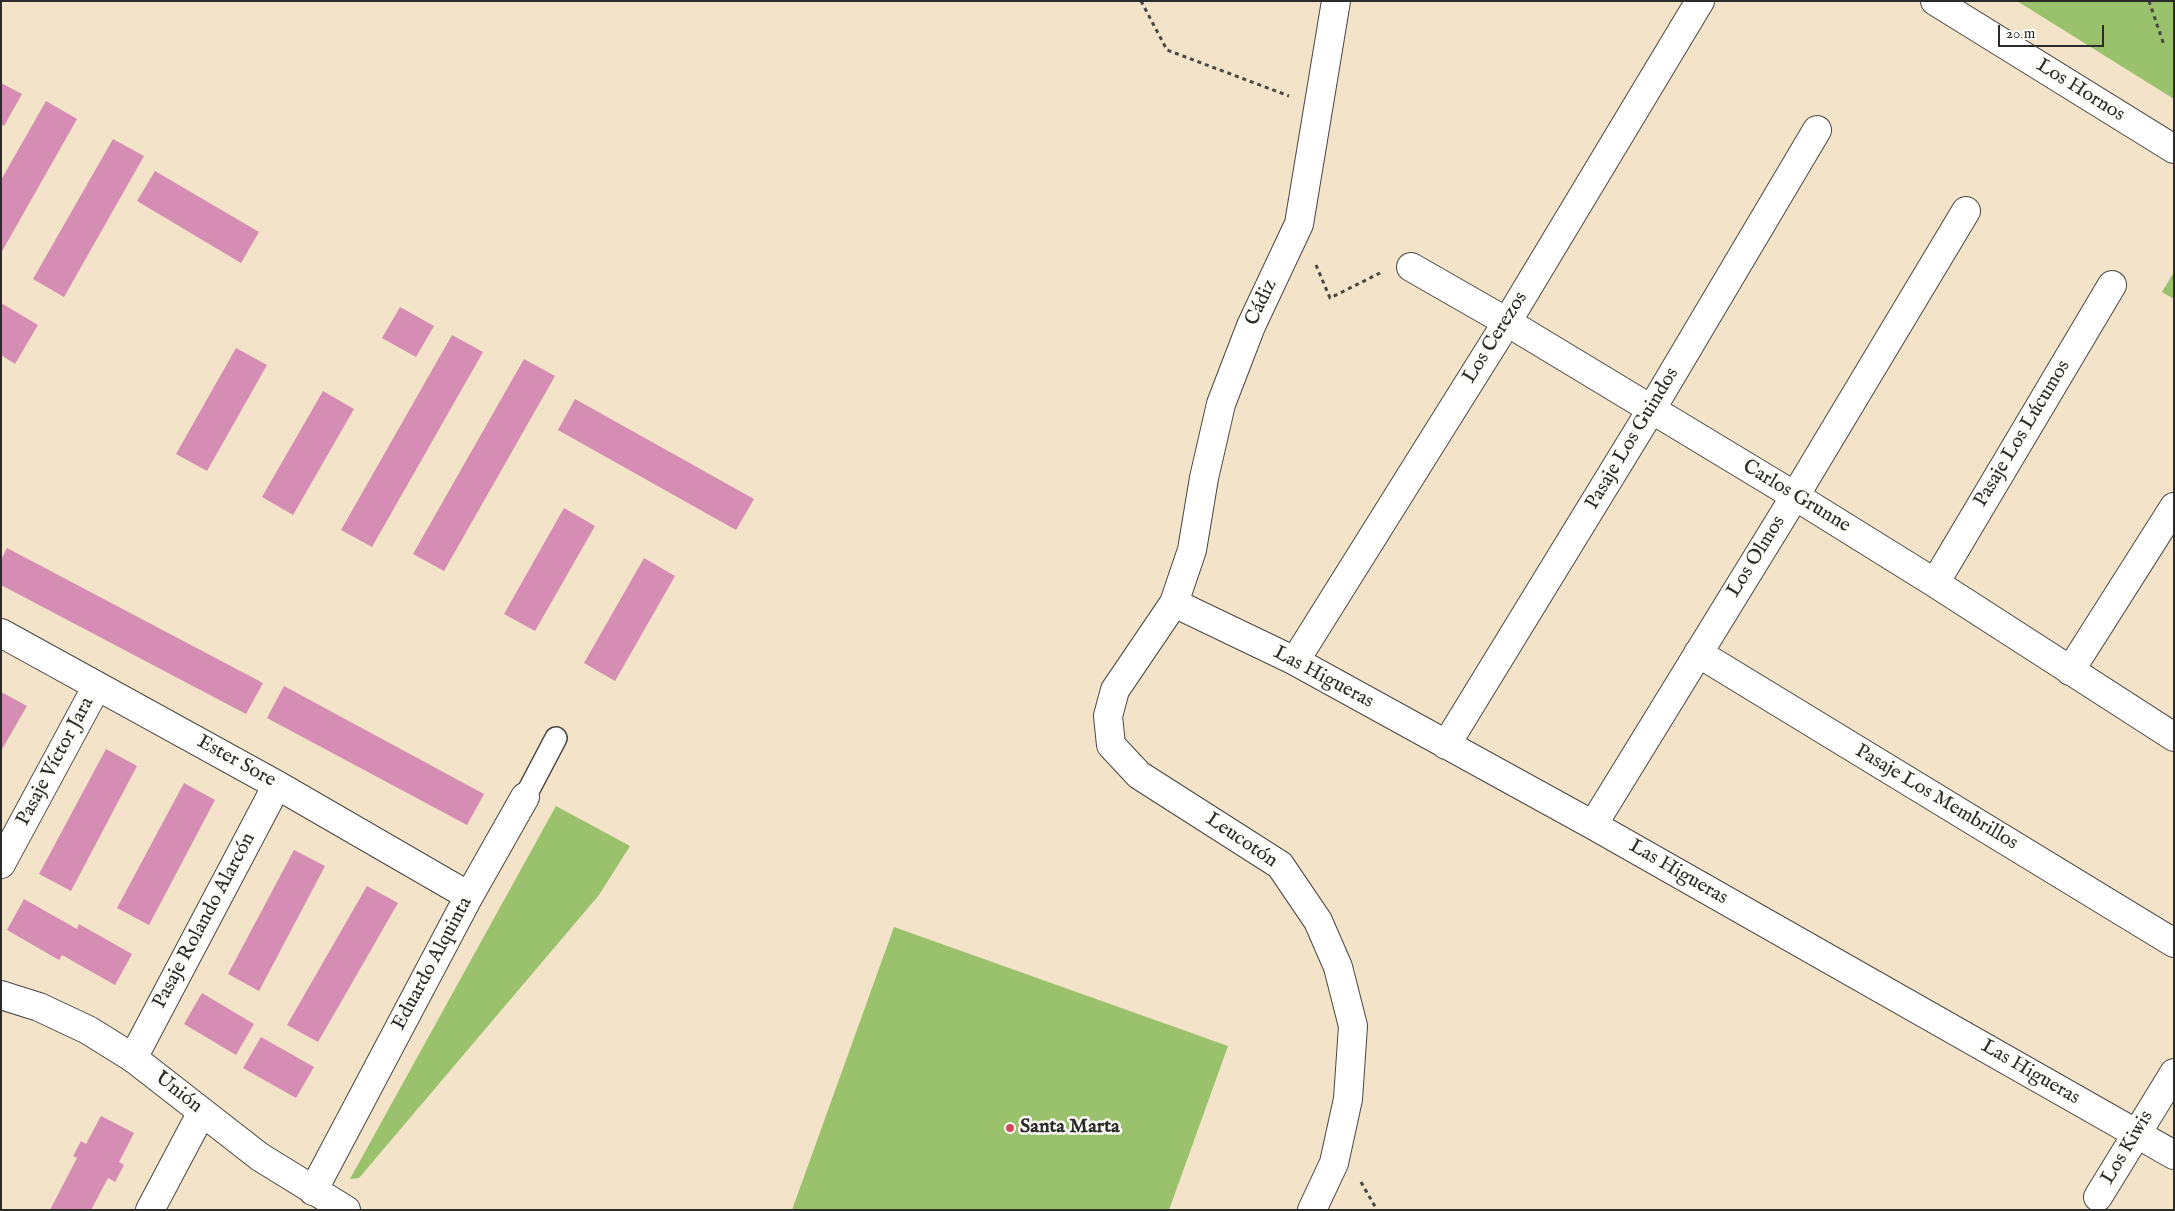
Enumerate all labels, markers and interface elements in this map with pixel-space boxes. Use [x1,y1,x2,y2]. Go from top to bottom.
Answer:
scale bar [2000,15,2106,47]
text: 20 m [2006,24,2035,43]
street label: Los Hornos [2031,54,2129,128]
street label: Cádiz [1241,276,1283,330]
street label: Los Cerezos [1458,288,1534,388]
street label: Pasaje Los Lúcumos [1970,356,2076,512]
street label: Pasaje Los Guindos [1581,364,1685,514]
street label: Carlos Grunne [1738,455,1854,539]
street label: Los Olmos [1722,512,1792,602]
street label: Las Higueras [1269,642,1377,714]
street label: Pasaje Víctor Jara [12,694,100,830]
street label: Ester Sore [193,731,279,793]
street label: Pasaje Los Membrillos [1850,740,2022,856]
street label: Leucotón [1201,808,1281,874]
street label: Pasaje Rolando Alarcón [149,829,261,1013]
street label: Las Higueras [1624,835,1732,911]
street label: Eduardo Alquinta [388,893,478,1035]
street label: Las Higueras [1976,1035,2084,1111]
street label: Unión [149,1067,207,1119]
street label: Los Kiwis [2097,1107,2159,1189]
place label: Santa Marta [1020,1116,1120,1140]
marker: Santa Marta [1004,1122,1016,1134]

